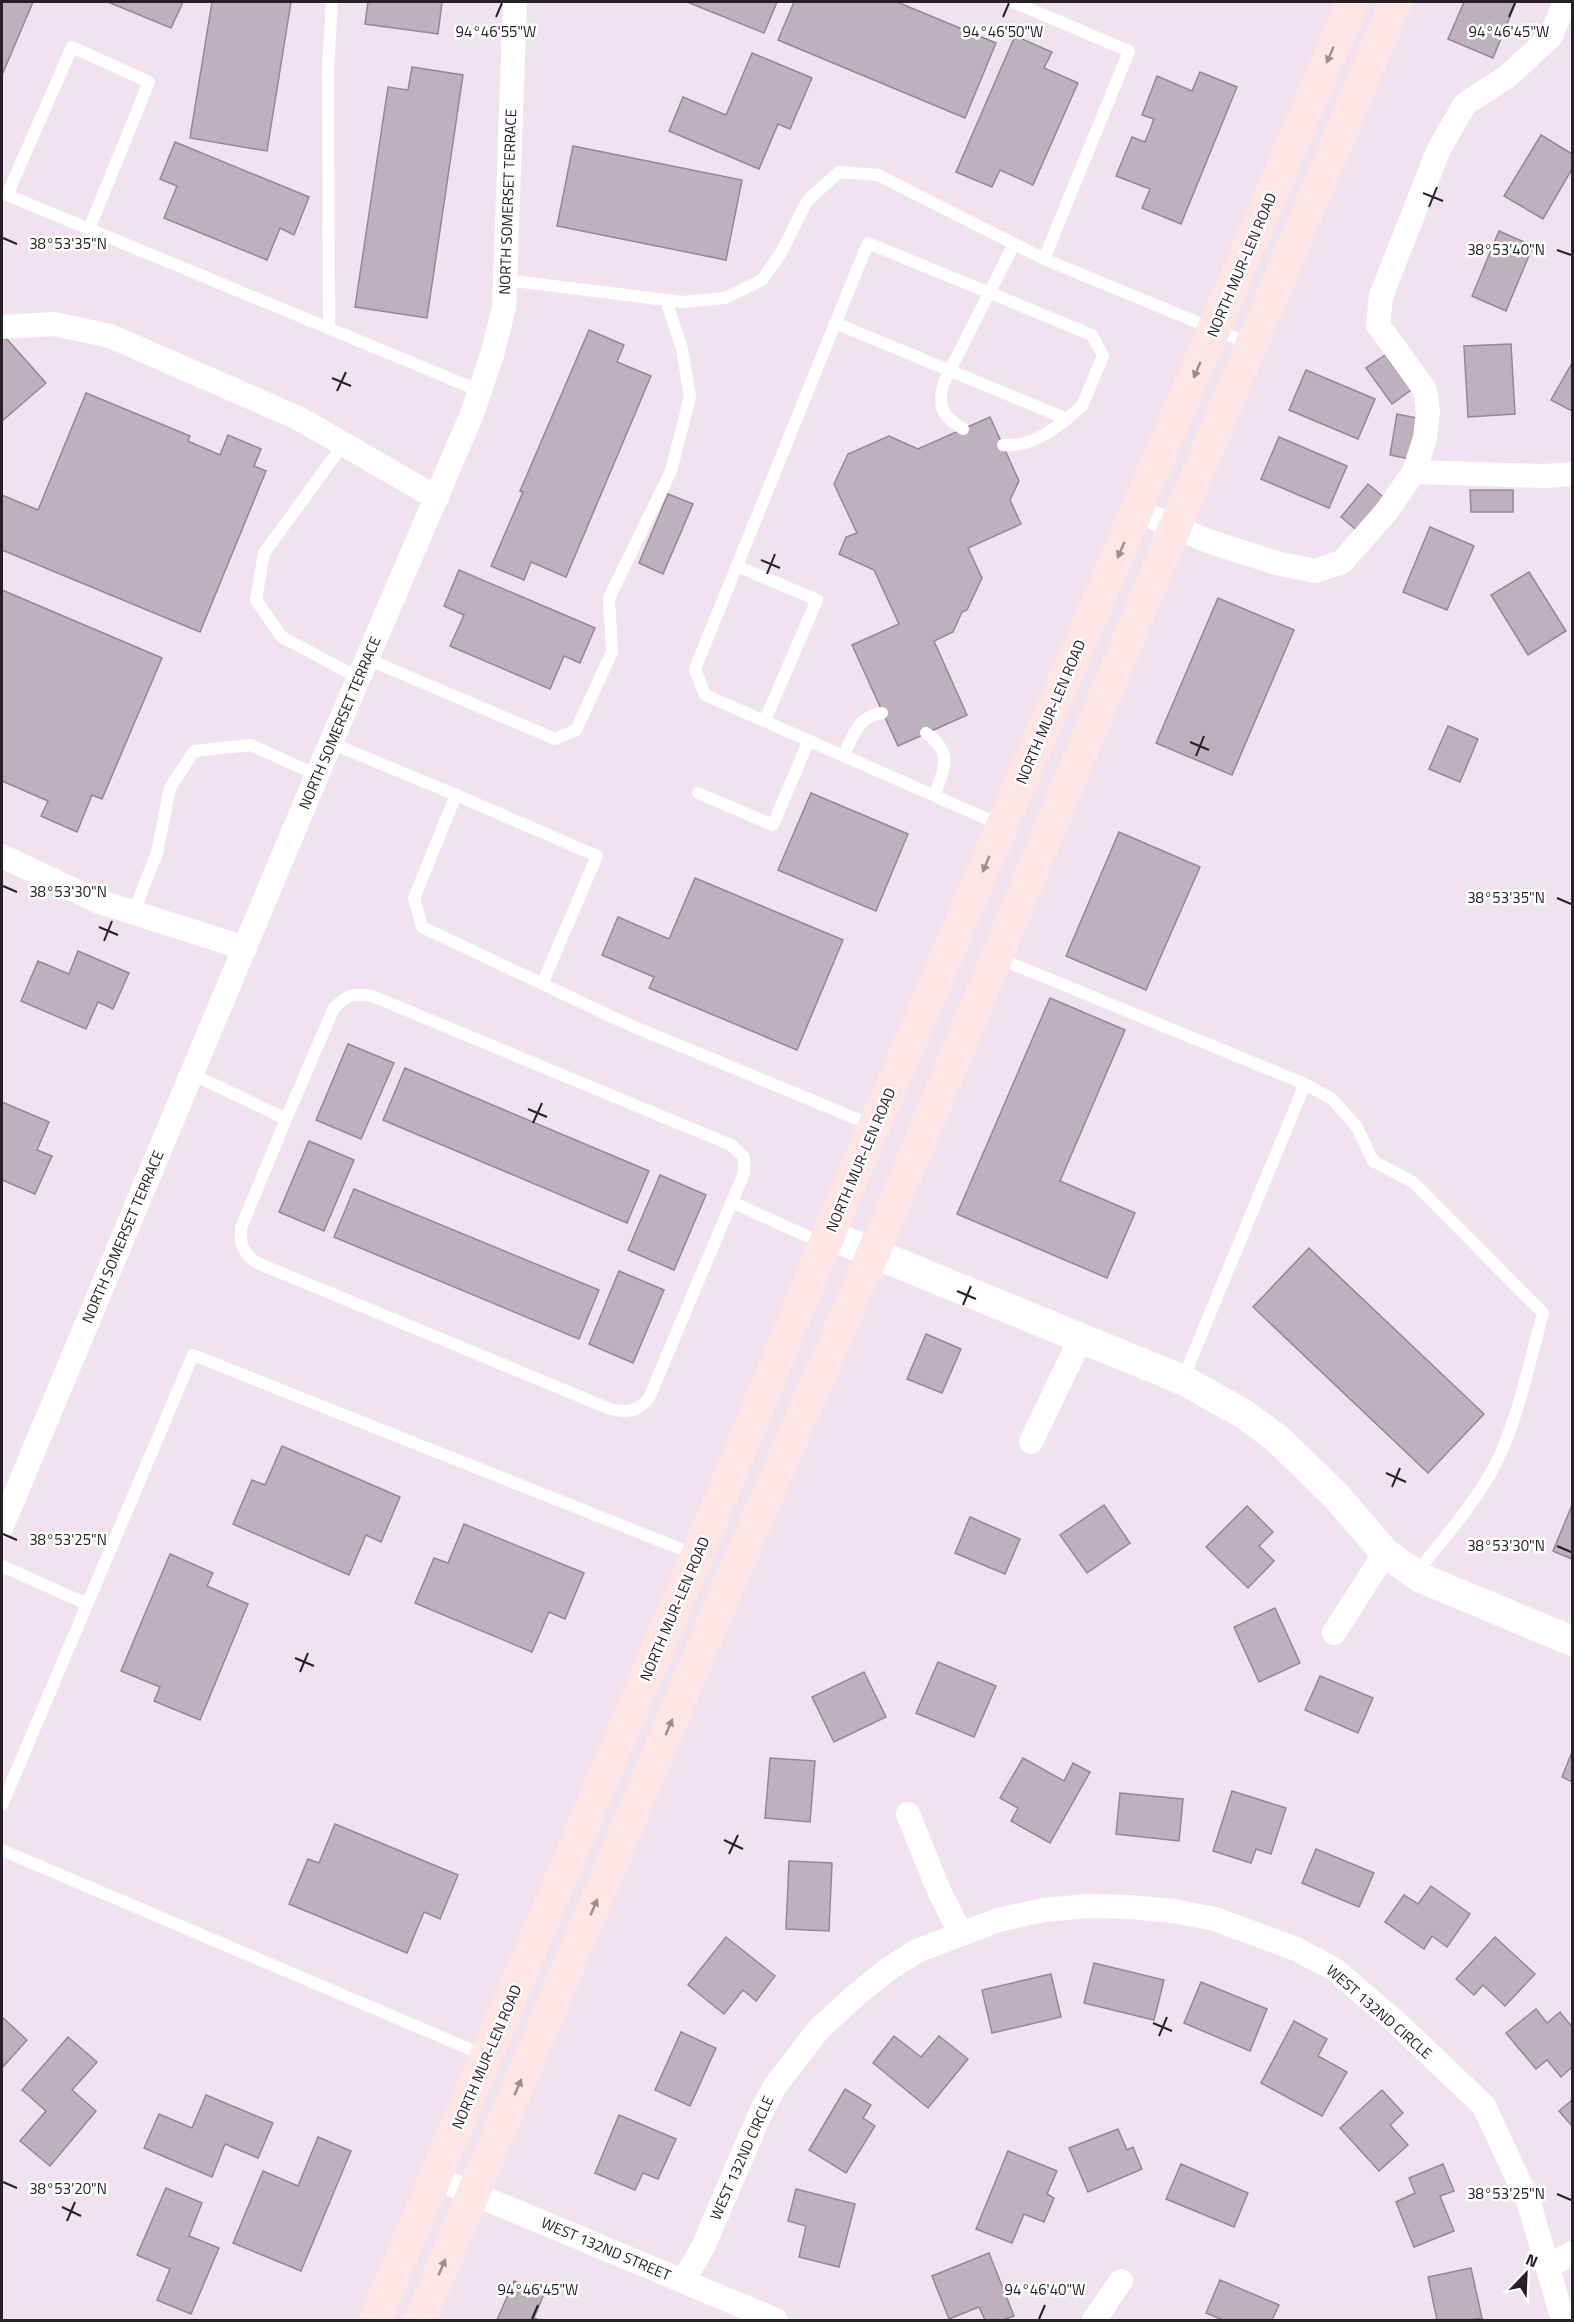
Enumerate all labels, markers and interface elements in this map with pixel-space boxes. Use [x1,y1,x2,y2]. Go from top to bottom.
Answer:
text: 94°46'55"W [456,20,536,43]
text: 94°46'50"W [963,20,1043,43]
text: 94°46'45"W [1469,20,1549,43]
one-way arrow [1325,47,1335,65]
street label: NORTH SOMERSET TERRACE [493,109,522,295]
street label: NORTH MUR-LEN ROAD [1201,189,1282,341]
text: 38°53'35"N [29,232,107,255]
text: 38°53'40"N [1467,238,1545,261]
one-way arrow [1192,362,1202,380]
one-way arrow [1116,541,1125,559]
street label: NORTH SOMERSET TERRACE [293,633,386,813]
street label: NORTH MUR-LEN ROAD [1010,636,1091,788]
one-way arrow [981,855,990,873]
text: 38°53'30"N [29,880,107,903]
text: 38°53'35"N [1467,886,1545,909]
street label: NORTH MUR-LEN ROAD [820,1084,901,1236]
street label: NORTH SOMERSET TERRACE [76,1147,169,1327]
text: 38°53'25"N [29,1528,107,1551]
street label: NORTH MUR-LEN ROAD [634,1533,715,1685]
text: 38°53'30"N [1467,1534,1545,1557]
one-way arrow [664,1718,674,1736]
one-way arrow [590,1898,599,1916]
street label: WEST 132ND CIRCLE [1321,1959,1437,2064]
street label: NORTH MUR-LEN ROAD [446,1981,527,2133]
one-way arrow [514,2078,523,2096]
street label: WEST 132ND CIRCLE [704,2092,779,2224]
text: 38°53'20"N [29,2177,107,2200]
text: 38°53'25"N [1467,2182,1545,2205]
street label: WEST 132ND STREET [538,2211,675,2286]
north arrow [1496,2244,1556,2304]
text: N [1522,2247,1542,2273]
one-way arrow [438,2258,447,2275]
text: 94°46'45"W [498,2278,578,2301]
text: 94°46'40"W [1005,2278,1085,2301]

